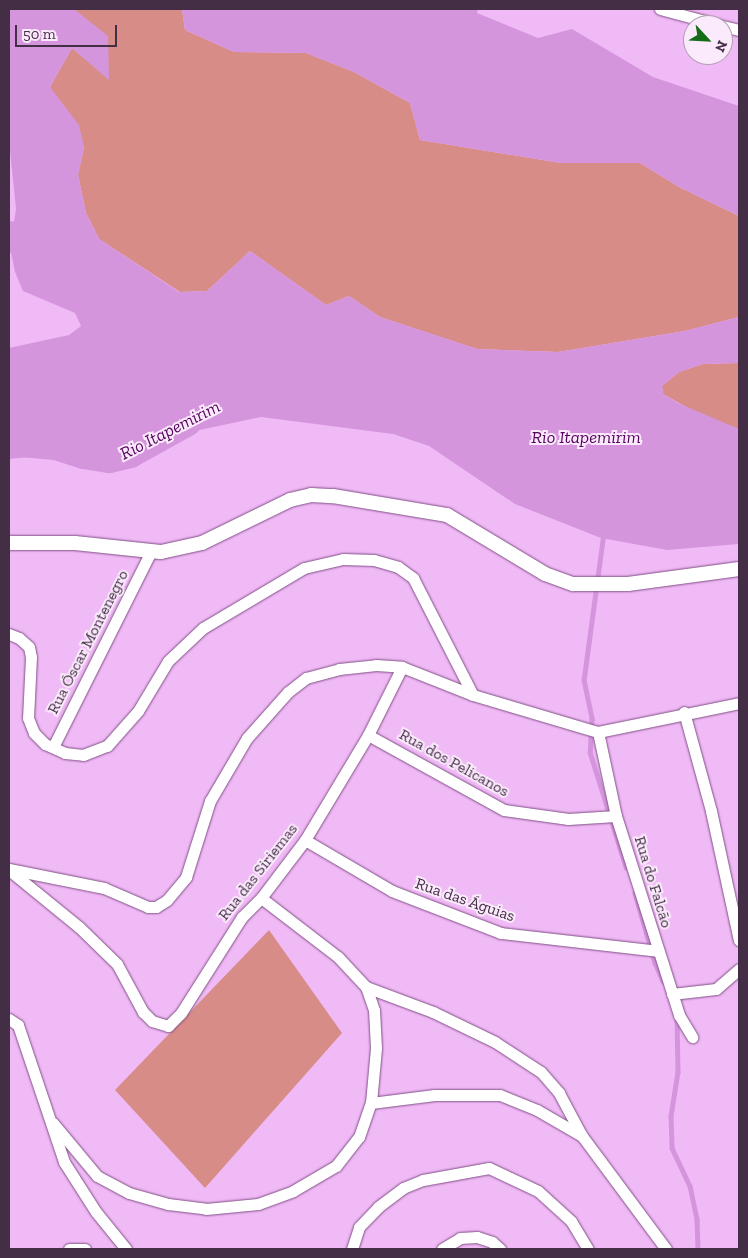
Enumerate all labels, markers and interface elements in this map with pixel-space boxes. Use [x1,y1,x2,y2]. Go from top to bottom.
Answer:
scale bar [18,15,120,47]
north arrow [683,15,733,65]
text: 50 m [23,25,56,43]
text: N [711,38,731,55]
water label: Rio Itapemirim [116,396,224,464]
water label: Rio Itapemirim [531,426,641,448]
street label: Rua Óscar Montenegro [43,567,133,717]
street label: Rua dos Pelicanos [396,725,512,801]
street label: Rua das Siriemas [214,820,302,924]
street label: Rua do Falcão [630,834,676,930]
street label: Rua das Águias [412,874,518,926]

